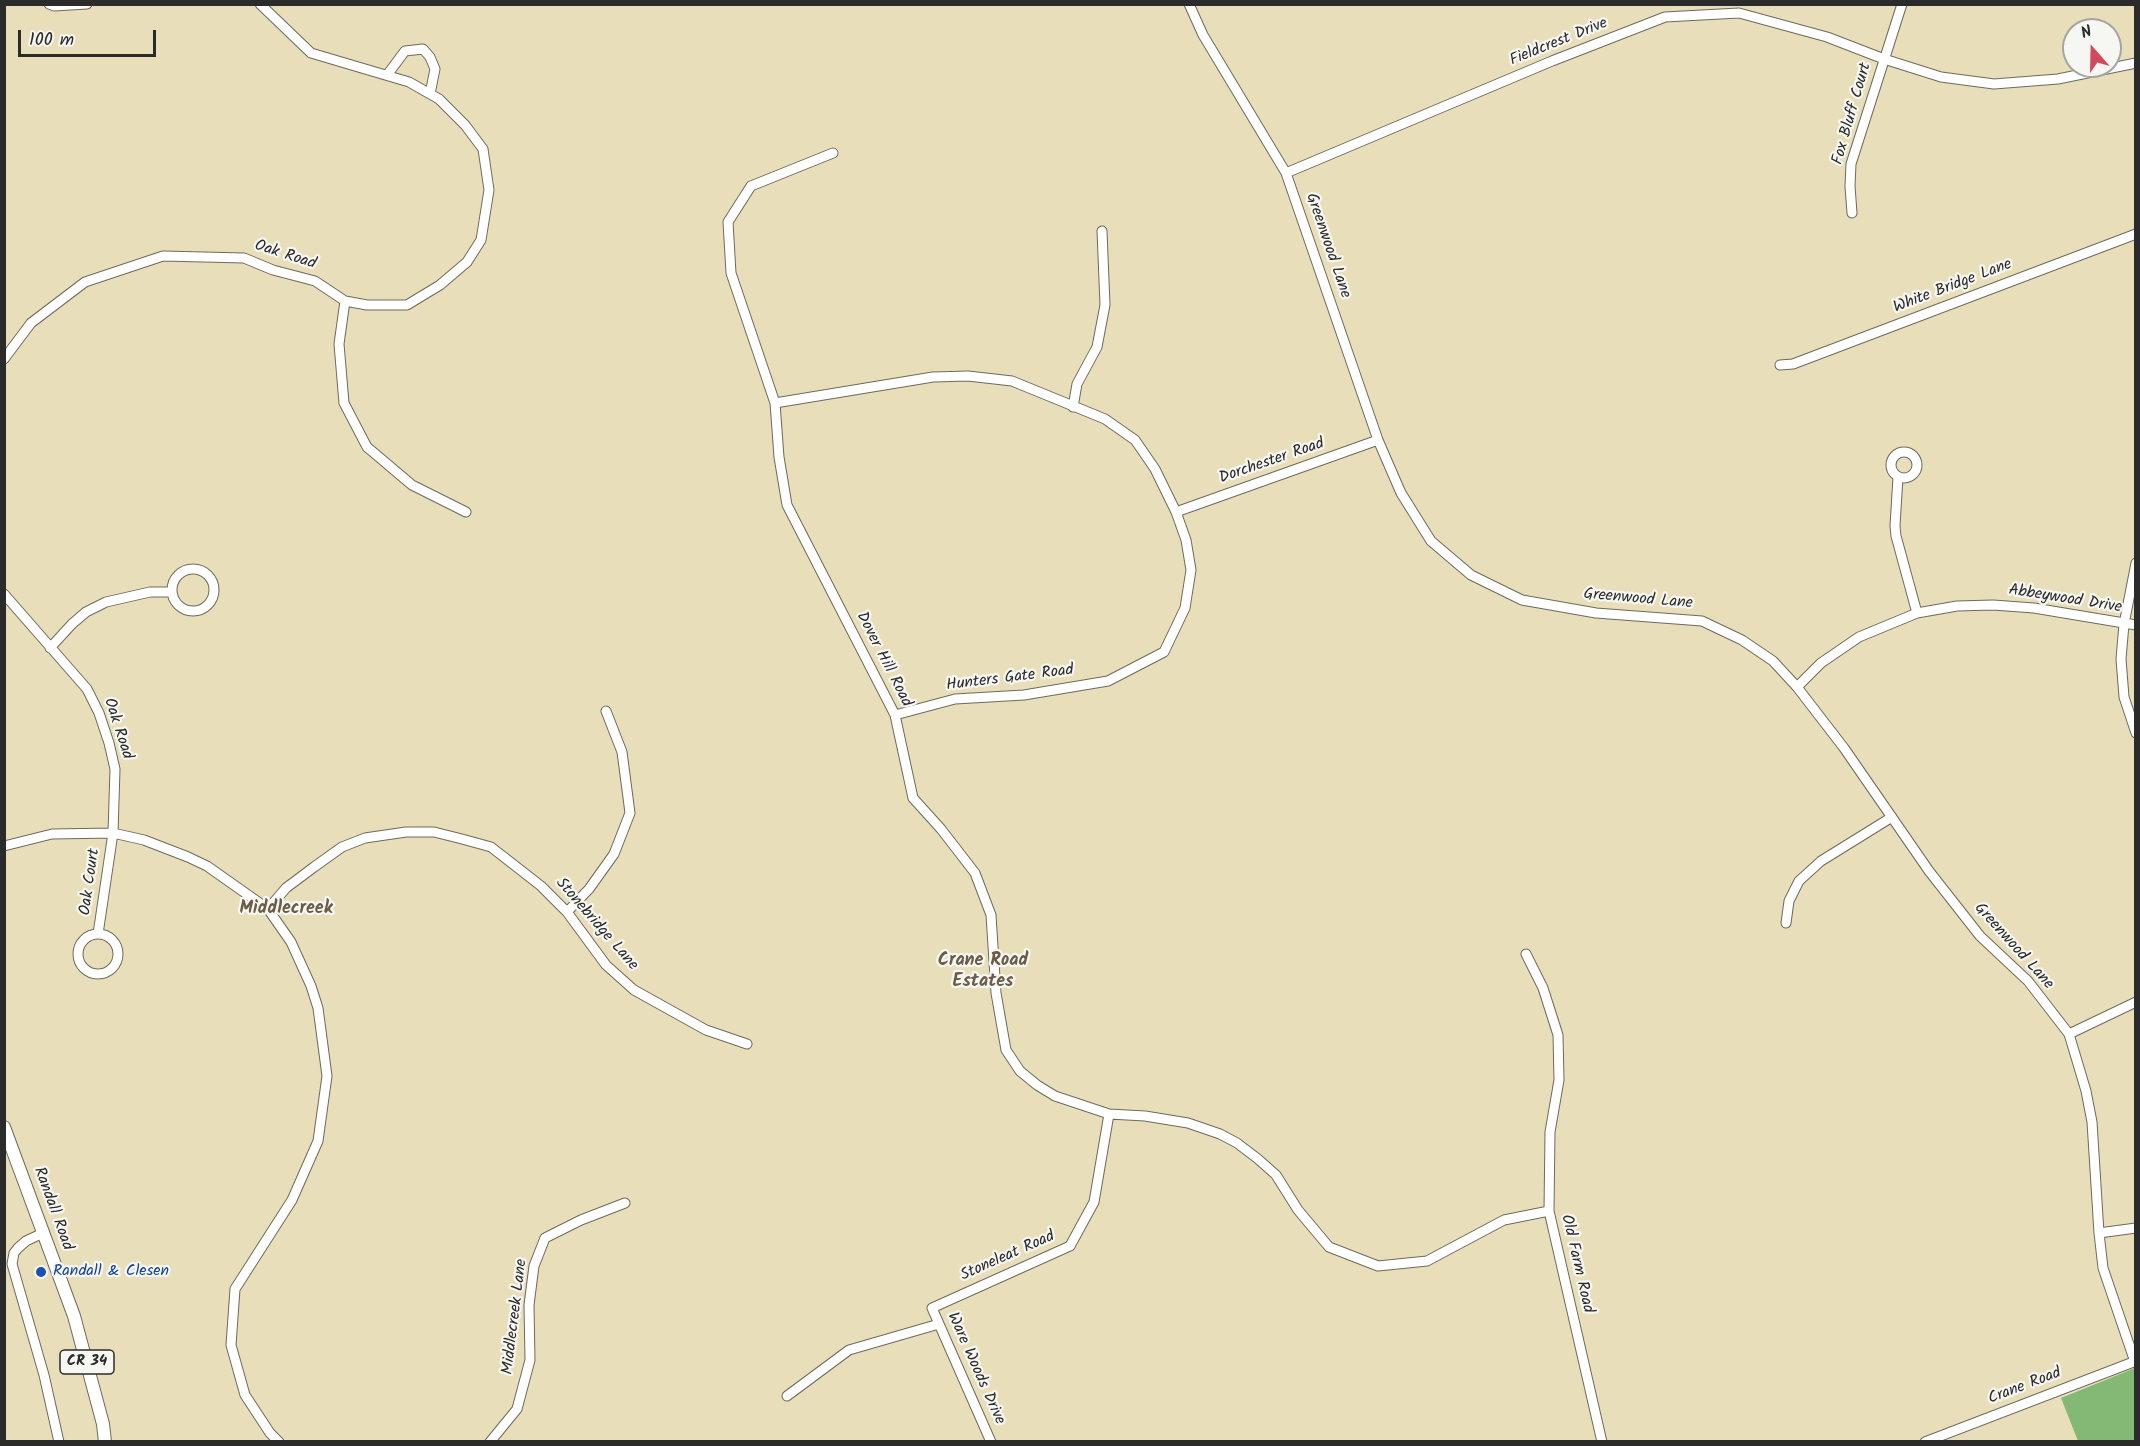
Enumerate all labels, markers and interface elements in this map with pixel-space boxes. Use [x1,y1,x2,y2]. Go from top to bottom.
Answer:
street label: Fieldcrest Drive [1507,15,1611,71]
scale bar [21,18,159,56]
north arrow [2062,18,2122,78]
text: N [2077,19,2095,46]
text: 100 m [29,26,74,55]
street label: Fox Bluff Court [1829,61,1877,167]
street label: Greenwood Lane [1300,191,1354,301]
street label: Oak Road [252,237,318,275]
street label: White Bridge Lane [1891,256,2015,318]
street label: Dorchester Road [1217,435,1327,489]
street label: Abbeywood Drive [2007,582,2123,618]
street label: Greenwood Lane [1583,586,1693,614]
street label: Dover Hill Road [851,609,915,711]
street label: Hunters Gate Road [945,662,1075,696]
street label: Oak Road [98,696,136,762]
street label: Oak Court [77,847,105,917]
street label: Stonebridge Lane [551,875,641,975]
district label: Middlecreek [239,899,333,921]
street label: Greenwood Lane [1969,900,2057,994]
district label: Crane Road Estates [938,951,1028,994]
street label: Randall Road [28,1165,76,1253]
street label: Old Farm Road [1555,1213,1597,1315]
street label: Stoneleat Road [958,1228,1058,1286]
street label: Middlecreek Lane [499,1258,533,1376]
place label: Randall & Clesen [53,1262,169,1282]
marker: Randall & Clesen [34,1265,48,1279]
street label: Ware Woods Drive [942,1310,1008,1428]
road number: CR 34 [60,1350,114,1374]
street label: Crane Road [1986,1364,2064,1410]

